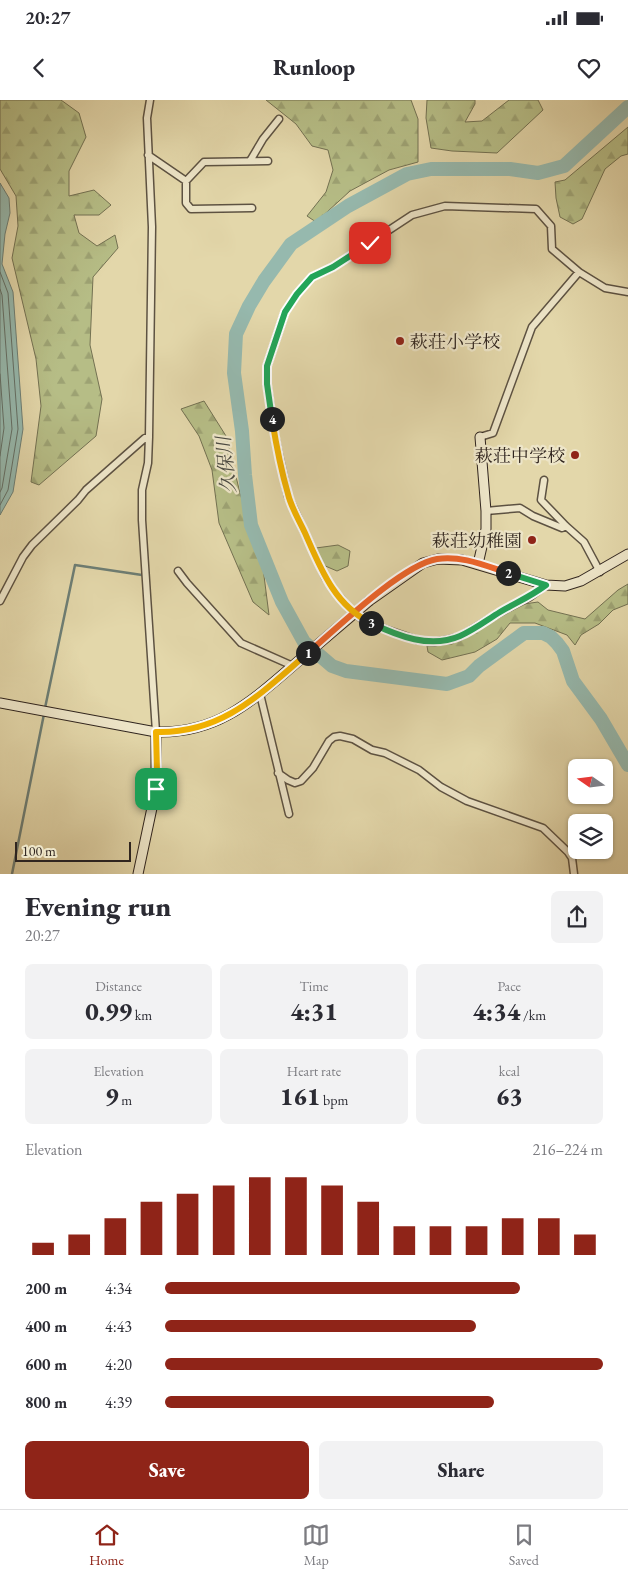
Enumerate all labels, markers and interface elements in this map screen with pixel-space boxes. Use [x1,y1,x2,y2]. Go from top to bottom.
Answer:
text: 20:27 [25,5,71,30]
text: Runloop [273,53,355,82]
icon: back [25,54,53,82]
icon: heart [575,54,603,82]
pin [349,222,391,264]
icon: check [356,229,384,257]
place label: 萩荘小学校 [410,330,500,353]
marker: 萩荘小学校 [394,335,406,347]
pin: 4 [260,406,284,432]
text: 4 [269,410,276,428]
water label: 久保川 [210,433,241,495]
place label: 萩荘中学校 [475,444,565,467]
marker: 萩荘中学校 [569,449,581,461]
place label: 萩荘幼稚園 [432,529,522,552]
marker: 萩荘幼稚園 [526,534,538,546]
pin: 2 [496,560,520,586]
text: 2 [505,564,512,582]
pin: 3 [358,610,384,636]
text: 3 [368,614,375,632]
pin: 1 [296,640,320,666]
text: 1 [305,644,312,662]
north arrow [568,759,612,804]
map controls [568,759,613,859]
pin [135,768,177,810]
icon: arrive [142,775,170,803]
button: layers [568,814,613,859]
scale bar [15,839,131,862]
text: 100 m [22,842,56,860]
text: Evening run [25,888,171,924]
button: share [551,891,603,943]
text: 20:27 [25,925,60,946]
text: Distance [95,977,142,995]
text: Time [299,977,329,995]
text: Pace [498,977,521,995]
text: 0.99 [85,995,132,1027]
text: 4:31 [290,995,338,1027]
text: 4:34 [473,995,520,1027]
text: km [132,1006,152,1024]
text: /km [520,1006,546,1024]
text: Elevation [93,1062,144,1080]
text: Heart rate [287,1062,341,1080]
text: kcal [499,1062,520,1080]
text: 9 [105,1080,119,1112]
text: 161 [280,1080,320,1112]
text: 63 [496,1080,523,1112]
text: m [119,1091,132,1109]
text: bpm [320,1091,348,1109]
text: Elevation [25,1139,83,1160]
text: 216–224 m [532,1139,603,1160]
text: 200 m [25,1278,67,1299]
text: 4:34 [105,1278,132,1299]
text: 400 m [25,1316,67,1337]
text: 4:43 [105,1316,132,1337]
text: 600 m [25,1354,67,1375]
text: 4:20 [105,1354,132,1375]
text: 800 m [25,1392,67,1413]
text: 4:39 [105,1392,132,1413]
button: Save [25,1441,309,1499]
button: Share [319,1441,603,1499]
tab: Home [89,1521,124,1569]
tab: Map [302,1521,330,1569]
tab: Saved [509,1521,539,1569]

